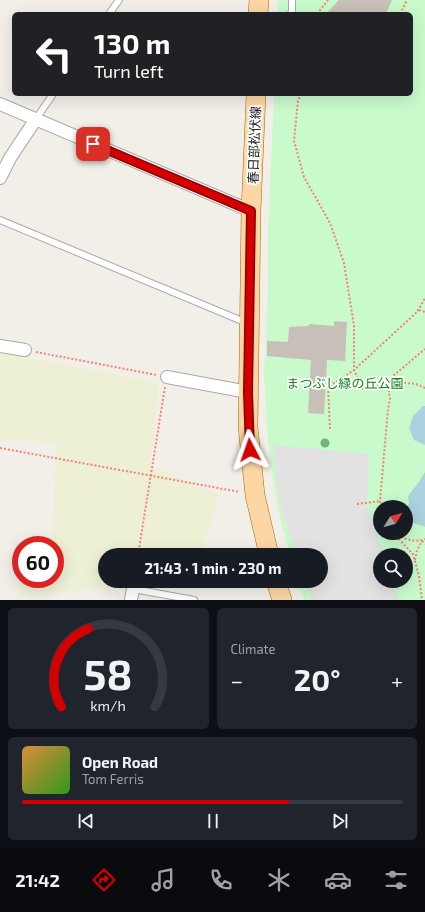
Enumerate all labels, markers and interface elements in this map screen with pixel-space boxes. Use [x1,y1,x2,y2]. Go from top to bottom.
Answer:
text: 130 m [94,26,170,60]
icon: left [28,28,80,80]
text: Turn left [94,60,164,82]
street label: 春日部松伏線 [245,106,263,184]
pin [76,127,110,161]
icon: arrive [82,133,104,155]
park label: まつぶし緑の丘公園 [286,375,404,391]
position arrow [229,429,271,471]
north arrow [373,500,413,540]
map controls [373,500,413,588]
speed limit sign: 60 [12,536,64,588]
button: search [373,548,413,588]
text: 21:43 · 1 min · 230 m [145,559,281,577]
text: Climate [231,641,275,657]
text: 58 [84,647,133,697]
text: 20° [294,661,340,697]
text: − [231,667,243,693]
text: + [391,667,403,693]
text: km/h [91,696,126,713]
text: Open Road [82,753,158,771]
text: Tom Ferris [82,771,144,787]
icon: previous [75,810,97,832]
icon: pause [202,810,224,832]
icon: next [329,810,351,832]
icon: directions [90,866,118,894]
icon: music [149,866,177,894]
icon: phone [207,866,235,894]
icon: climate [265,866,293,894]
icon: car [324,866,352,894]
icon: filters [382,866,410,894]
text: 21:42 [15,869,60,891]

